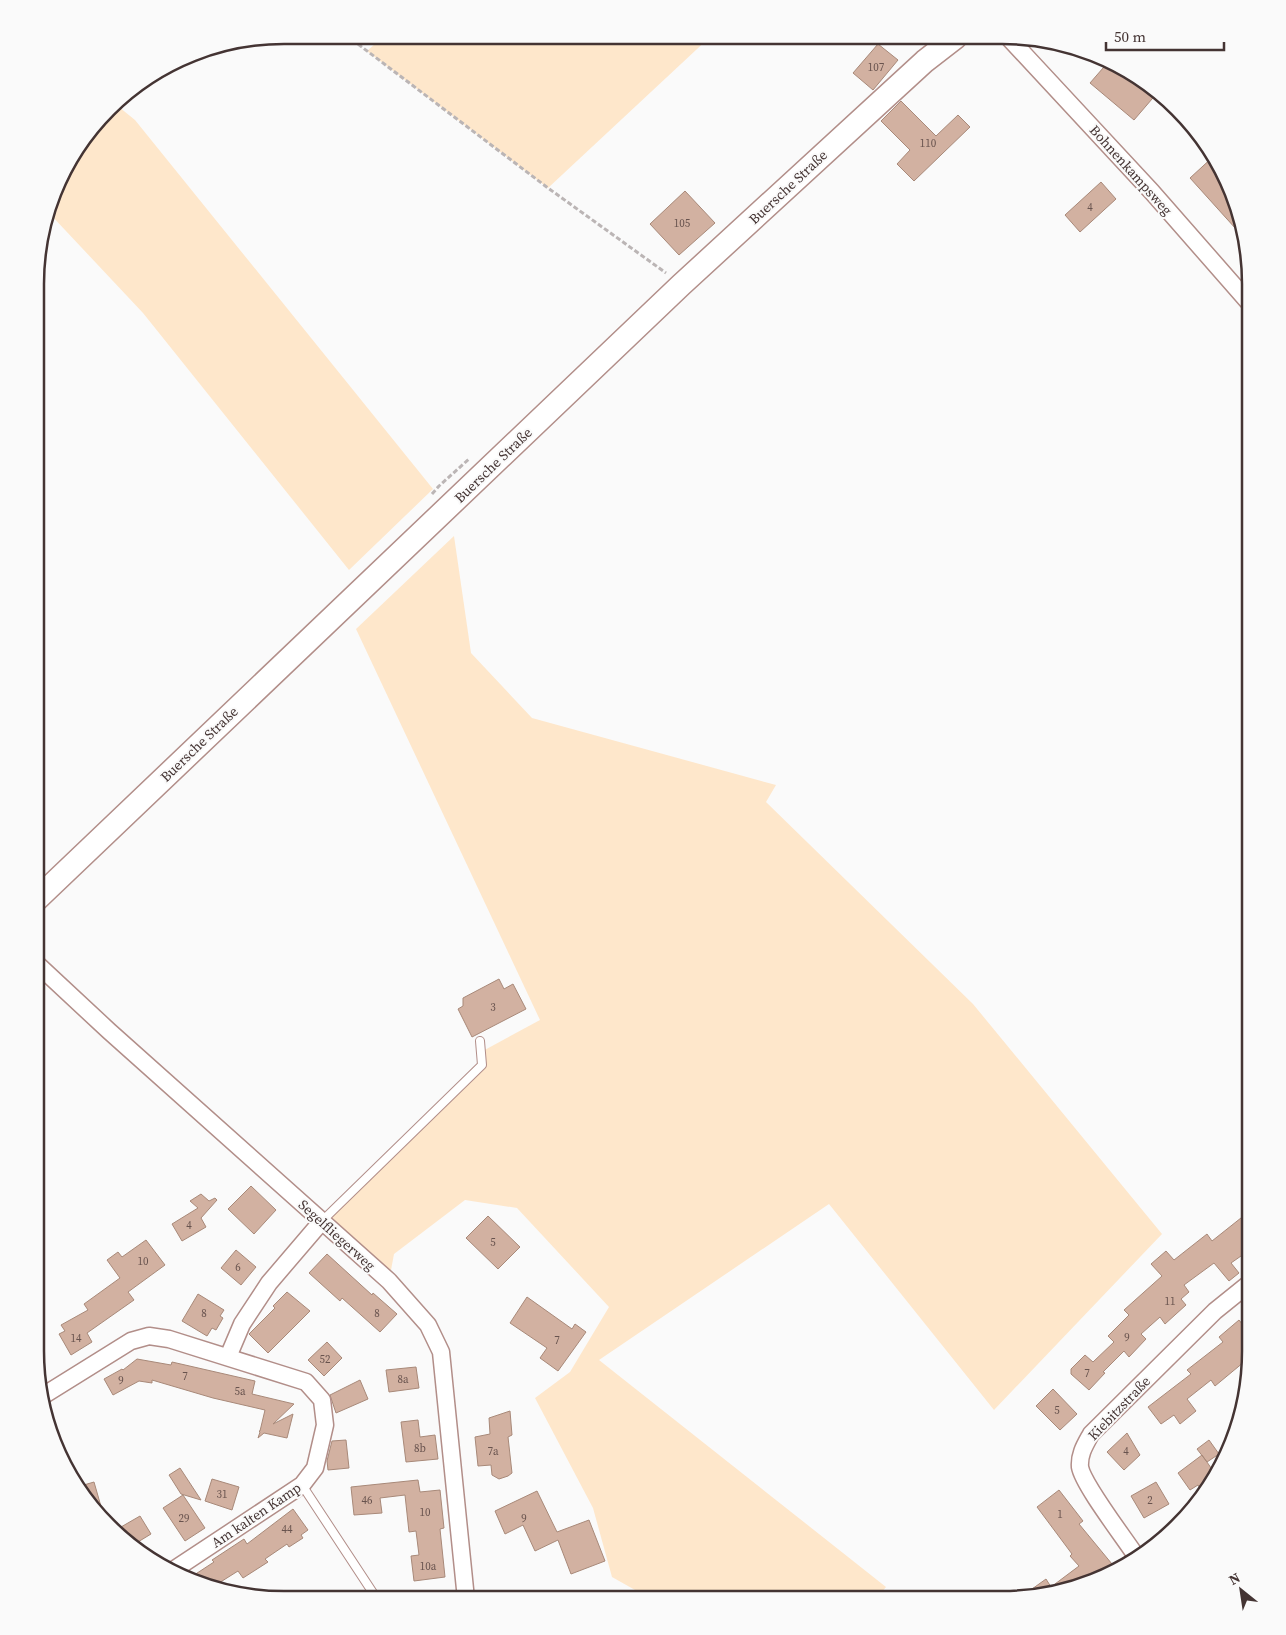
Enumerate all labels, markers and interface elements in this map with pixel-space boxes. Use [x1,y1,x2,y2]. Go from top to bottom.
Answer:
scale bar [1106,20,1224,52]
text: 50 m [1114,26,1146,47]
house number: 107 [868,60,885,75]
street label: Bohnenkampsweg [1085,121,1177,219]
house number: 110 [920,136,937,151]
street label: Buersche Straße [744,145,832,229]
house number: 4 [1087,200,1093,215]
house number: 105 [674,216,691,231]
street label: Buersche Straße [450,423,536,507]
street label: Buersche Straße [156,702,242,786]
house number: 3 [490,1000,496,1015]
street label: Segelfliegerweg [294,1195,380,1275]
house number: 4 [186,1218,192,1233]
house number: 5 [490,1235,496,1250]
house number: 10 [138,1254,149,1269]
house number: 6 [235,1260,241,1275]
house number: 11 [1165,1294,1176,1309]
house number: 8 [201,1306,207,1321]
house number: 8 [374,1306,380,1321]
house number: 9 [1124,1330,1130,1345]
house number: 14 [71,1331,82,1346]
house number: 7 [554,1333,560,1348]
house number: 52 [320,1352,331,1367]
house number: 7 [1084,1366,1090,1381]
house number: 7 [182,1369,188,1384]
street label: Kiebitzstraße [1083,1371,1155,1445]
house number: 8a [397,1372,409,1387]
house number: 9 [118,1373,124,1388]
house number: 5a [234,1384,246,1399]
house number: 5 [1054,1403,1060,1418]
house number: 8b [414,1441,426,1456]
house number: 7a [487,1444,499,1459]
house number: 4 [1123,1444,1129,1459]
street label: Am kalten Kamp [207,1478,305,1552]
house number: 31 [217,1487,228,1502]
house number: 46 [362,1493,373,1508]
house number: 2 [1147,1493,1153,1508]
house number: 10 [420,1505,431,1520]
house number: 1 [1057,1507,1063,1522]
house number: 29 [179,1511,190,1526]
house number: 9 [521,1511,527,1526]
house number: 44 [282,1522,293,1537]
house number: 10a [420,1559,437,1574]
north arrow [1216,1565,1266,1615]
text: N [1225,1568,1244,1590]

